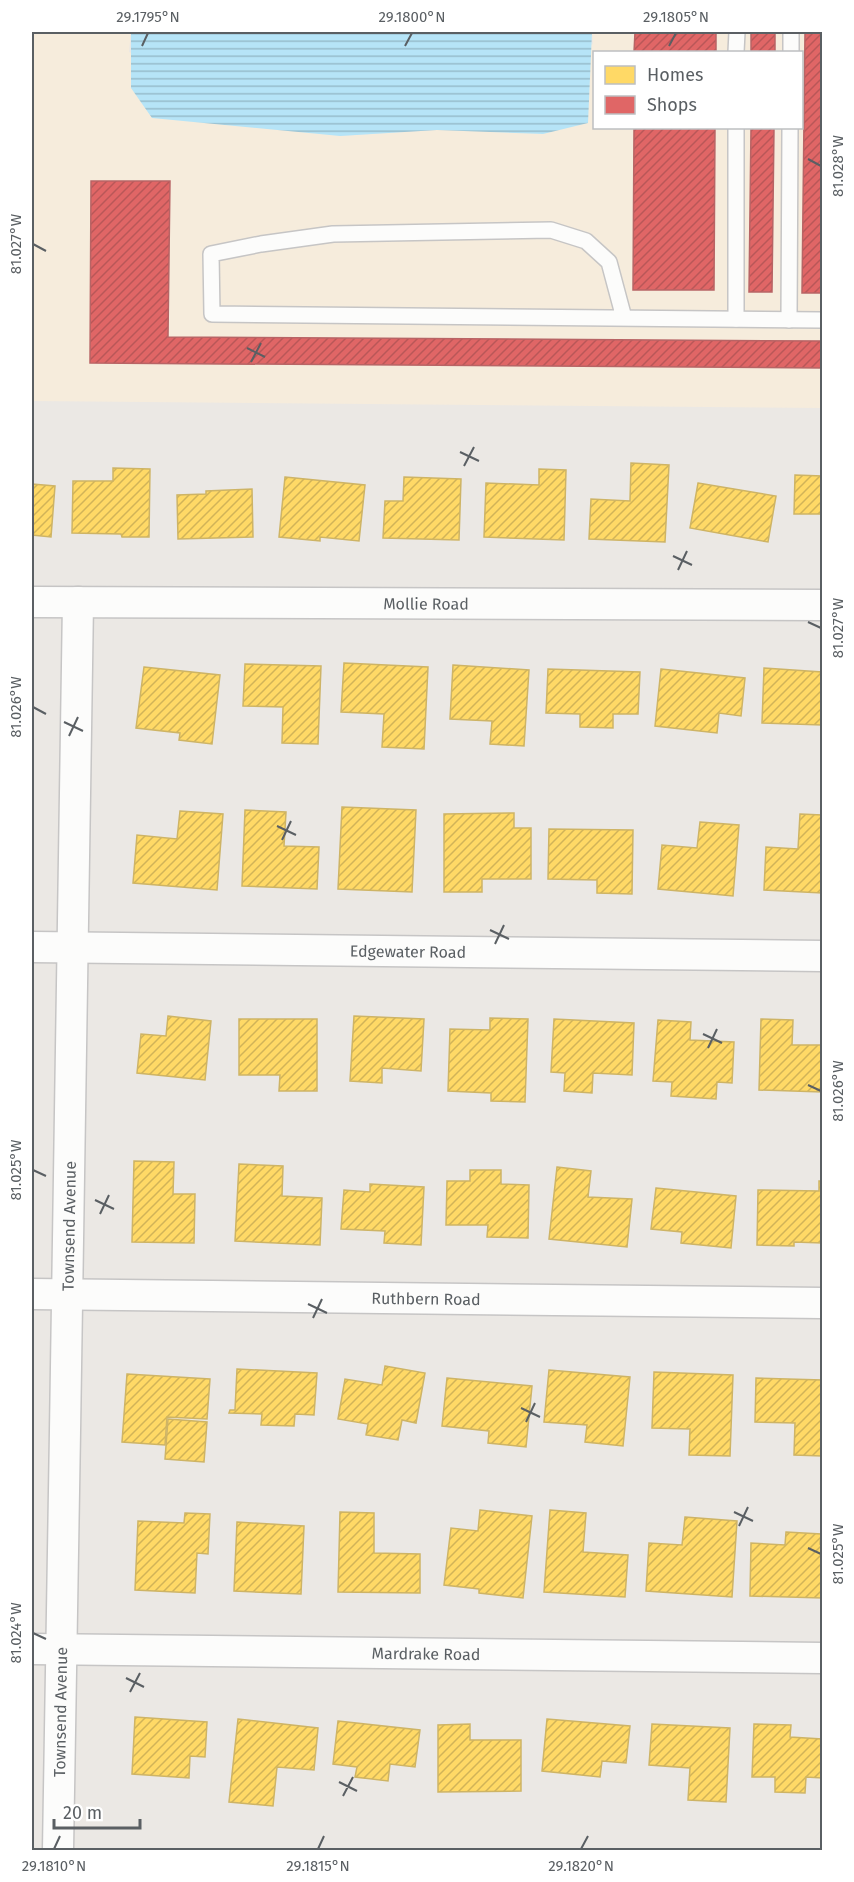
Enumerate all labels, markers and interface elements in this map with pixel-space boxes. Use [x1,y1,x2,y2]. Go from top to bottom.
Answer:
text: 29.1795°N [116,8,180,26]
text: 29.1800°N [379,8,445,26]
text: 29.1805°N [643,8,709,26]
legend [593,51,803,129]
text: Homes [647,64,703,86]
text: Shops [647,94,697,116]
text: 81.028°W [829,134,847,197]
text: 81.027°W [7,213,25,274]
street label: Mollie Road [383,594,469,614]
text: 81.027°W [829,597,847,658]
text: 81.026°W [7,676,25,738]
street label: Edgewater Road [350,942,466,962]
text: 81.026°W [829,1060,847,1122]
text: 81.025°W [7,1139,25,1200]
street label: Townsend Avenue [59,1161,80,1291]
street label: Ruthbern Road [371,1289,481,1309]
text: 81.025°W [829,1523,847,1584]
text: 81.024°W [7,1602,25,1664]
street label: Mardrake Road [371,1644,480,1664]
street label: Townsend Avenue [50,1647,71,1777]
scale bar [54,1792,140,1830]
text: 20 m [63,1802,102,1824]
text: 29.1810°N [22,1857,86,1875]
text: 29.1815°N [286,1857,350,1875]
text: 29.1820°N [548,1857,614,1875]

